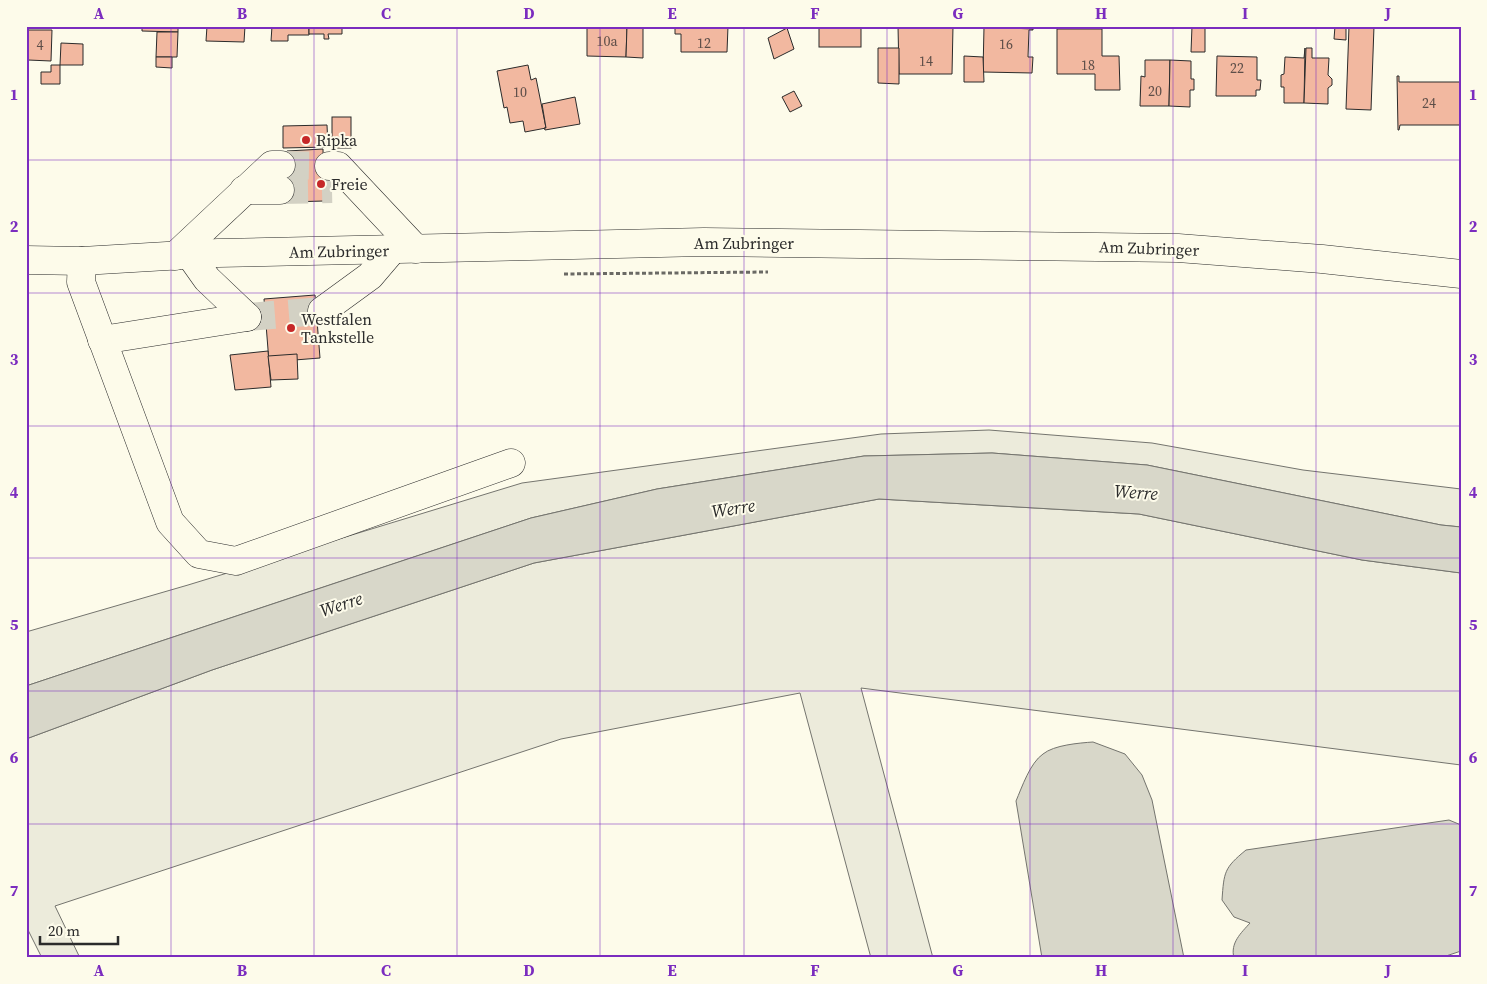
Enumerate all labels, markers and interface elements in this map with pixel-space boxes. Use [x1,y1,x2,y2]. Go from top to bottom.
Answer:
text: A [94,2,105,24]
text: B [237,2,248,24]
text: C [381,2,391,24]
text: D [523,2,535,24]
text: E [667,2,677,24]
text: F [810,2,820,24]
text: G [953,2,964,24]
text: H [1095,2,1107,24]
text: I [1242,2,1248,24]
text: J [1384,2,1391,24]
house number: 10a [596,31,618,51]
house number: 12 [697,33,711,53]
house number: 16 [999,34,1013,54]
house number: 4 [37,35,44,55]
house number: 14 [919,51,933,71]
house number: 18 [1081,55,1095,75]
house number: 22 [1230,58,1244,78]
house number: 20 [1148,81,1162,101]
house number: 10 [513,82,527,102]
text: 1 [10,83,18,105]
text: 1 [1469,83,1477,105]
house number: 24 [1422,93,1436,113]
place label: Ripka [316,129,358,151]
marker: Ripka [300,134,312,146]
place label: Freie [331,173,368,195]
marker: Freie [315,178,327,190]
text: 2 [10,215,19,237]
text: 2 [1469,215,1478,237]
street label: Am Zubringer [694,232,794,254]
street label: Am Zubringer [1099,235,1200,261]
street label: Am Zubringer [289,239,390,263]
place label: Westfalen Tankstelle [301,308,374,348]
marker: Westfalen Tankstelle [285,322,297,334]
text: 3 [10,348,19,370]
text: 3 [1469,348,1478,370]
water label: Werre [1113,478,1159,506]
text: 4 [10,481,19,503]
text: 4 [1469,481,1478,503]
water label: Werre [709,492,757,524]
water label: Werre [316,585,366,623]
text: 5 [10,613,19,635]
text: 5 [1469,613,1478,635]
text: 6 [10,746,19,768]
text: 6 [1469,746,1478,768]
text: 7 [10,879,19,901]
text: 7 [1469,879,1478,901]
scale bar [40,914,118,946]
text: 20 m [48,920,80,941]
text: A [94,959,105,981]
text: B [237,959,248,981]
text: C [381,959,391,981]
text: D [523,959,535,981]
text: E [667,959,677,981]
text: F [810,959,820,981]
text: G [953,959,964,981]
text: H [1095,959,1107,981]
text: I [1242,959,1248,981]
text: J [1384,959,1391,981]

